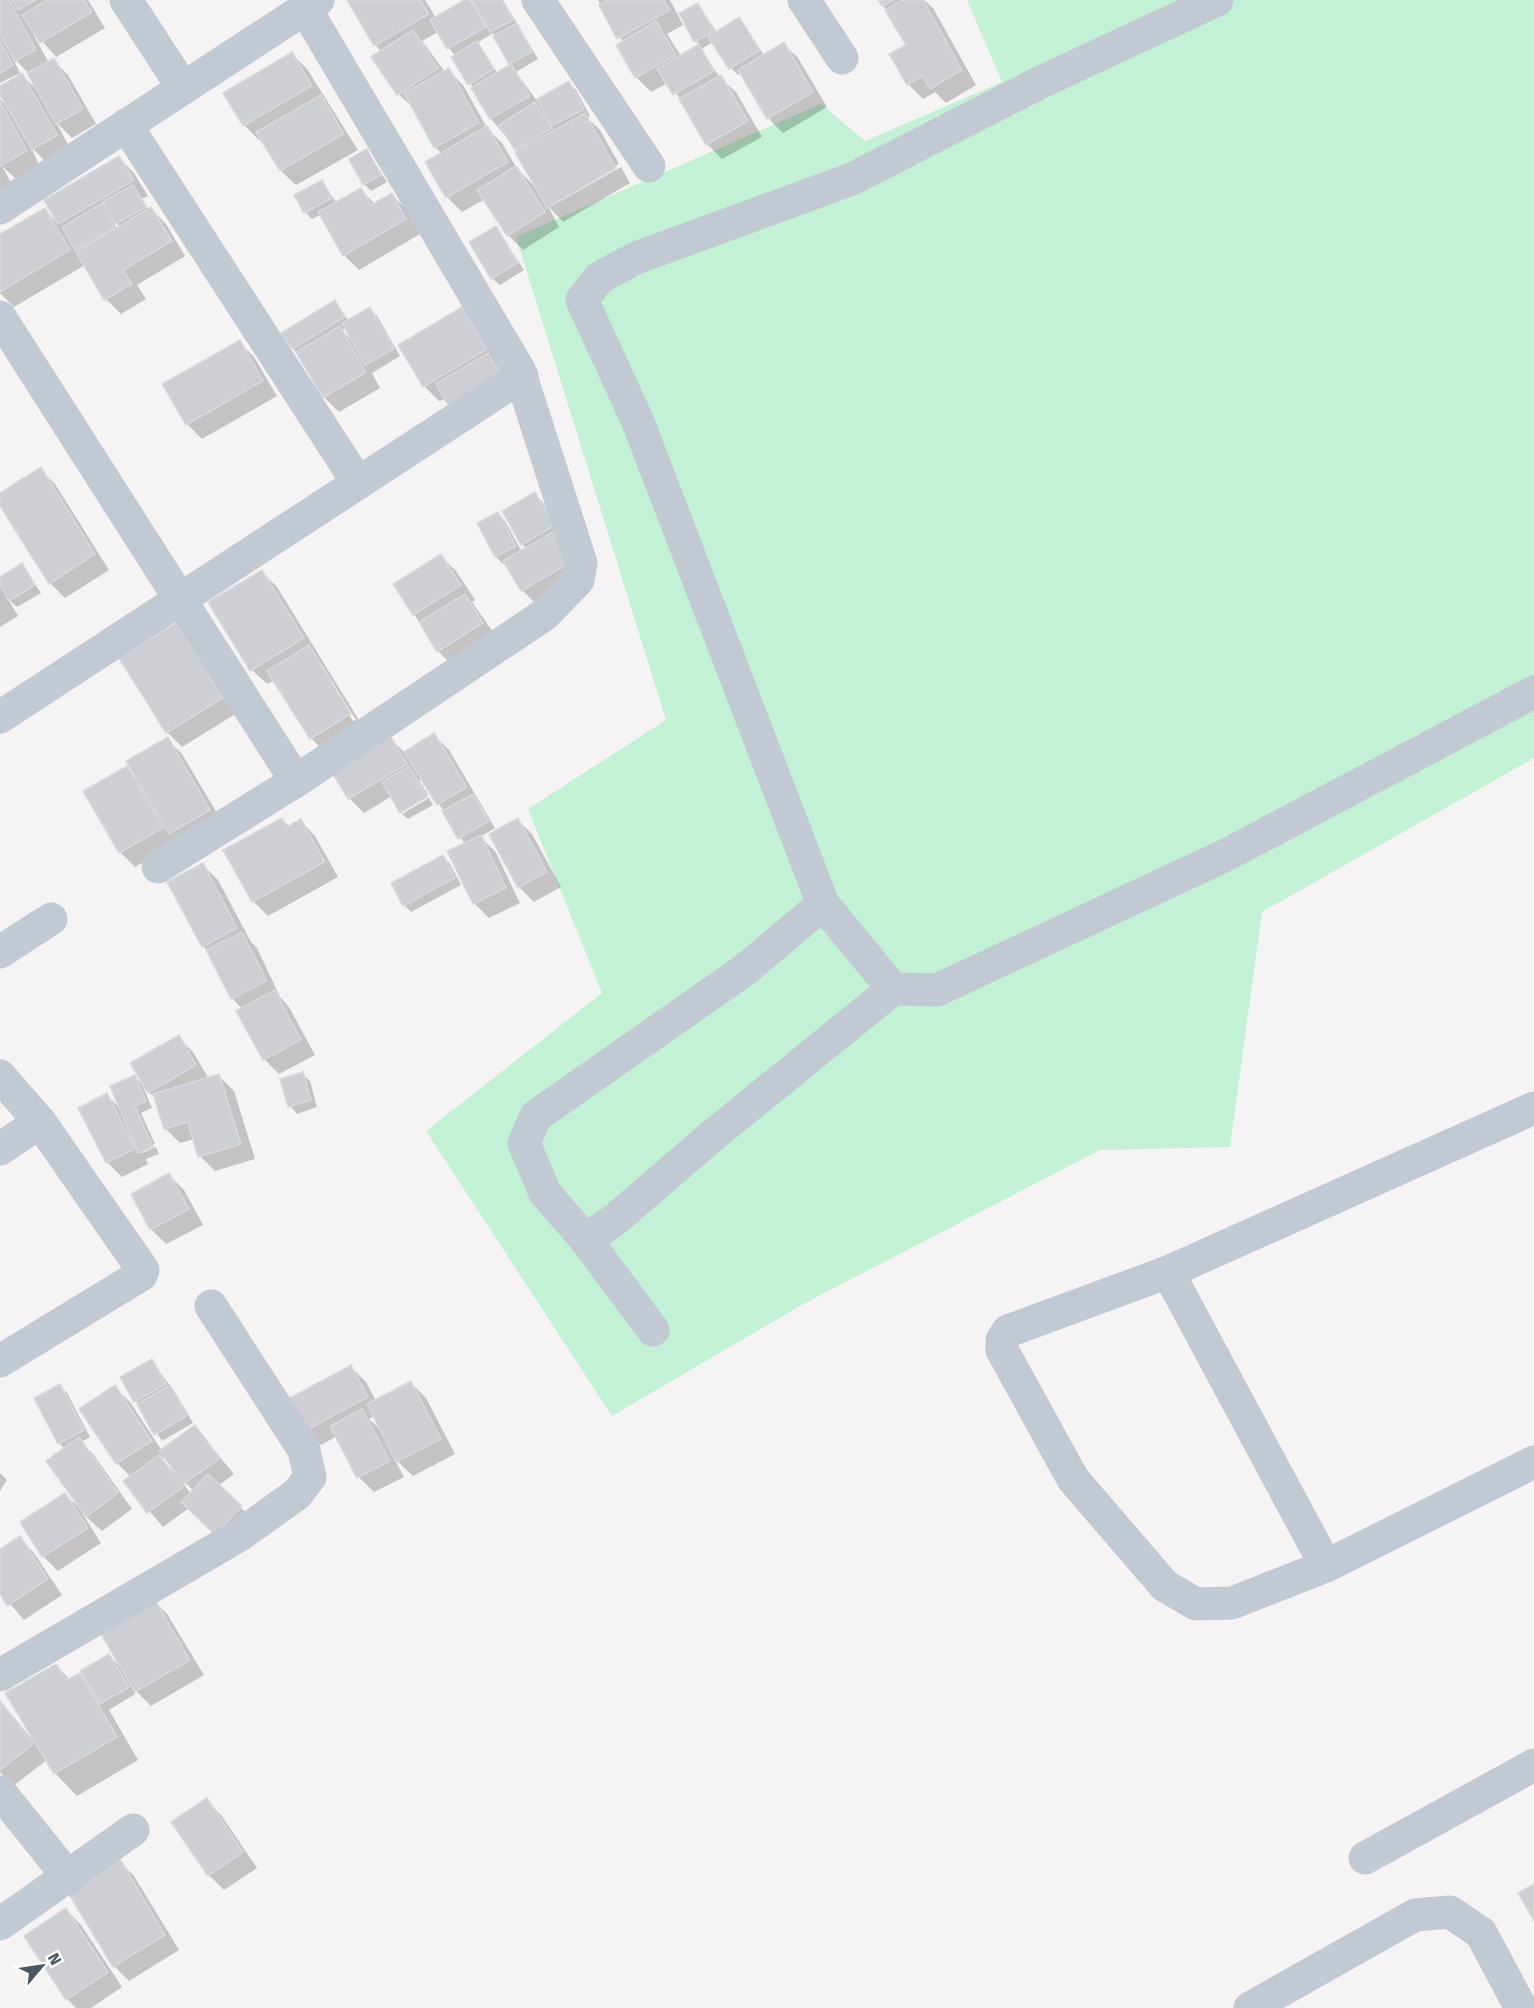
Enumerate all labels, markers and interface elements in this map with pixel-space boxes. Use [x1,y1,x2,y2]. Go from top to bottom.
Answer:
north arrow [12,1936,72,1996]
text: N [44,1950,66,1968]

